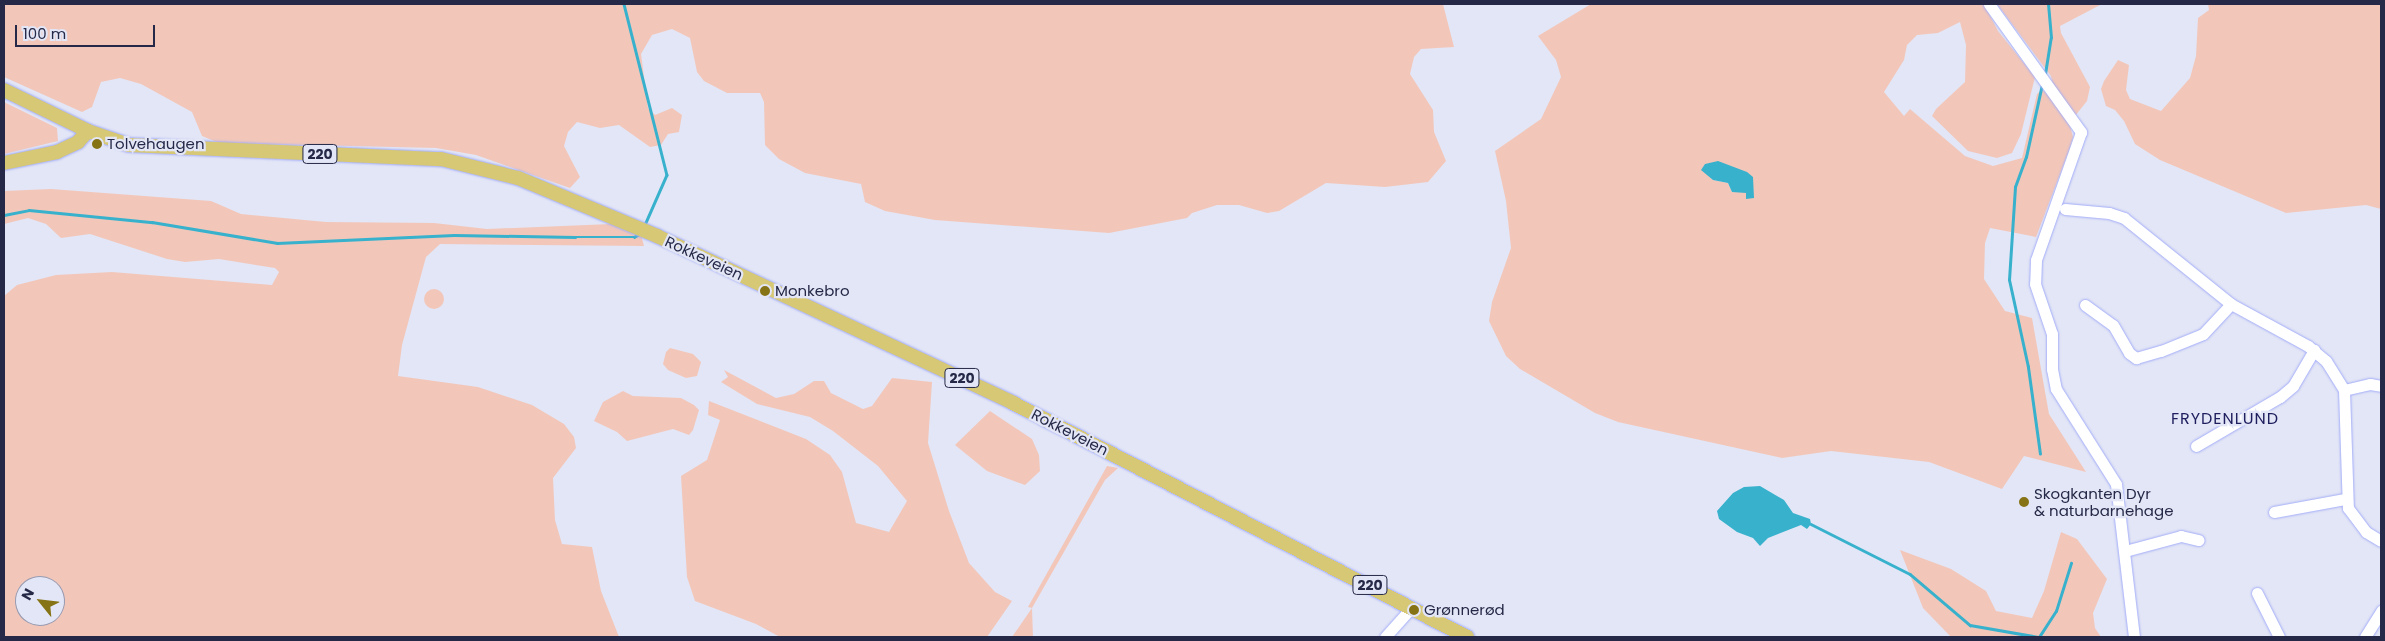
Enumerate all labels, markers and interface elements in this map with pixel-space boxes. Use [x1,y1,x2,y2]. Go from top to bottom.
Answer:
scale bar [18,15,158,47]
text: 100 m [23,23,66,44]
place label: Tolvehaugen [107,135,204,153]
marker: Tolvehaugen [91,138,103,150]
road number: 220 [301,142,339,166]
street label: Rokkeveien [662,232,746,284]
place label: Monkebro [775,282,849,300]
marker: Monkebro [759,285,771,297]
road number: 220 [943,366,981,389]
street label: Rokkeveien [1029,405,1111,459]
district label: FRYDENLUND [2170,409,2280,429]
place label: Skogkanten Dyr & naturbarnehage [2034,484,2173,519]
marker: Skogkanten Dyr & naturbarnehage [2018,496,2030,508]
road number: 220 [1351,574,1389,596]
north arrow [15,576,65,626]
text: N [16,585,39,604]
place label: Grønnerød [1424,601,1505,619]
marker: Grønnerød [1408,604,1420,616]

